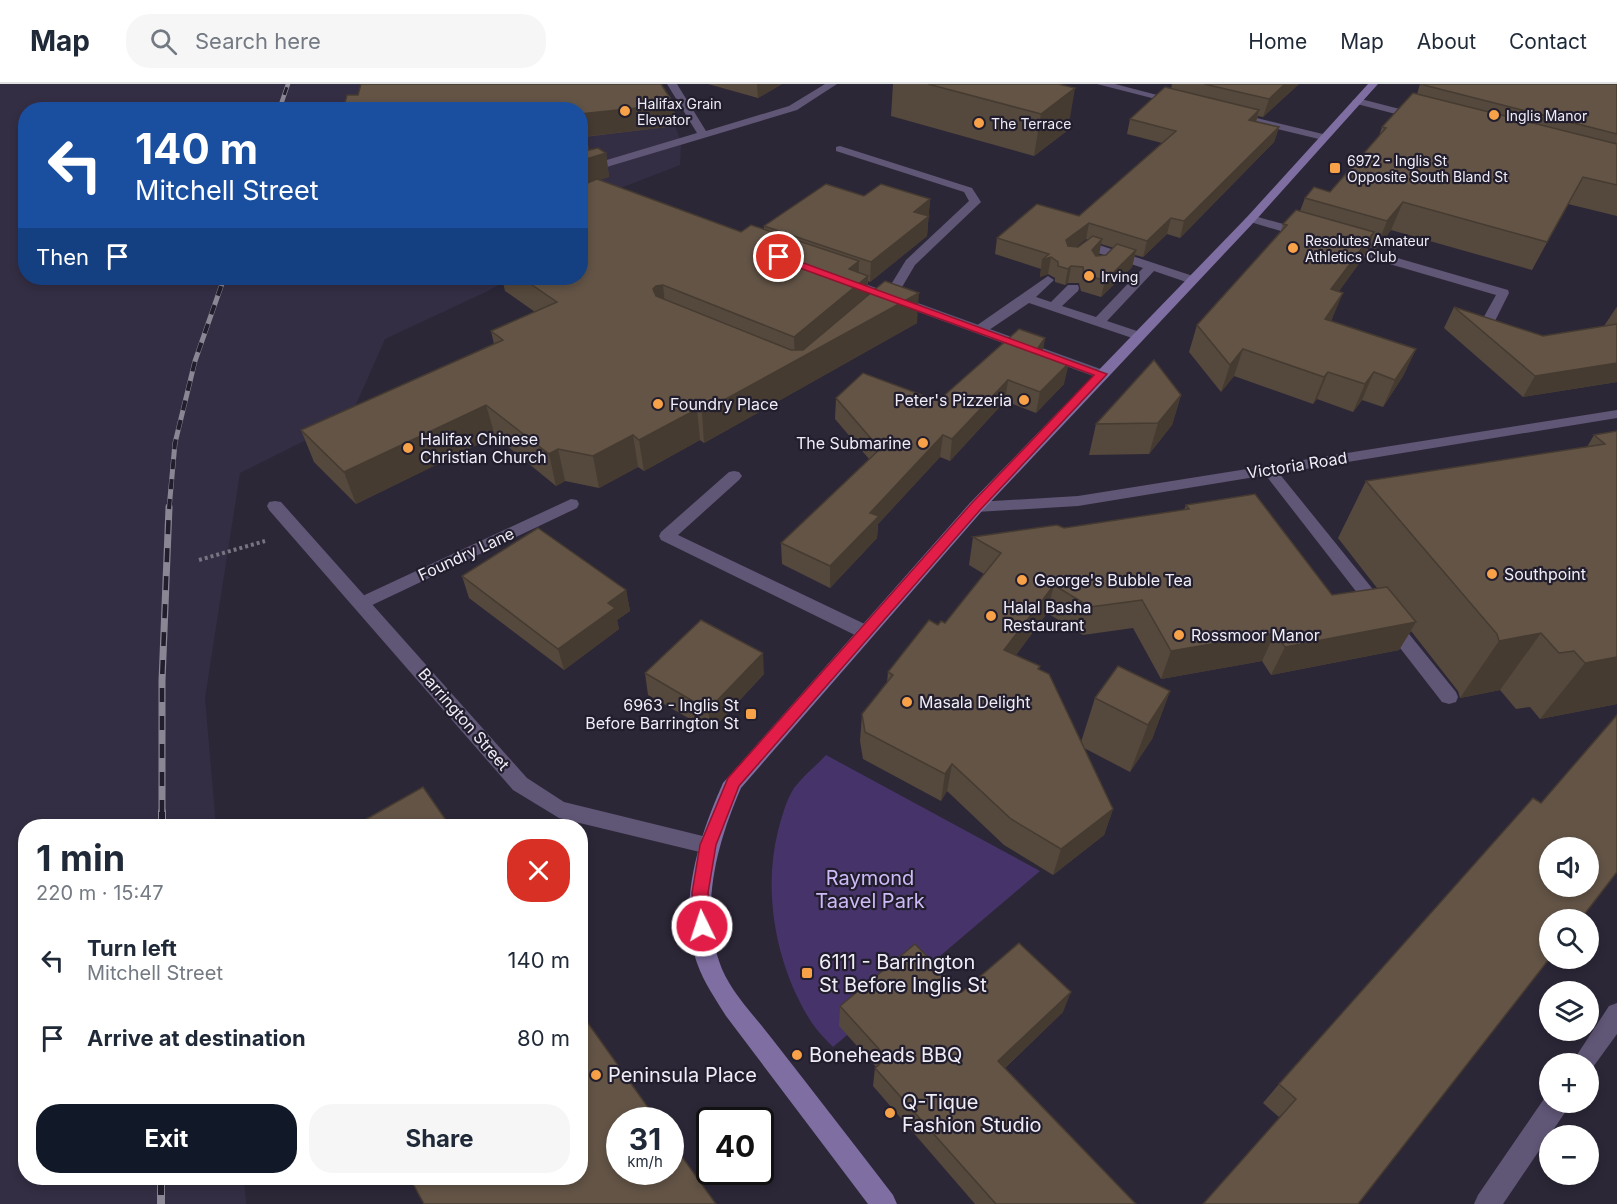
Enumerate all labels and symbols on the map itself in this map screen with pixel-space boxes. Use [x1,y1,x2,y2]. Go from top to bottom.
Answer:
place label: Halifax Grain Elevator [637,95,722,128]
marker: Halifax Grain Elevator [618,104,632,118]
place label: Inglis Manor [1506,107,1587,124]
marker: Inglis Manor [1487,108,1501,122]
place label: The Terrace [991,115,1071,132]
marker: The Terrace [972,116,986,130]
place label: 6972 - Inglis St Opposite South Bland St [1347,152,1508,185]
marker: 6972 - Inglis St Opposite South Bland St [1328,161,1342,175]
pin [753,231,804,282]
place label: Resolutes Amateur Athletics Club [1305,232,1429,265]
marker: Resolutes Amateur Athletics Club [1286,241,1300,255]
place label: Irving [1101,268,1138,285]
marker: Irving [1082,269,1096,283]
place label: Peter's Pizzeria [894,390,1012,410]
marker: Peter's Pizzeria [1017,393,1031,407]
place label: Foundry Place [670,394,778,414]
marker: Foundry Place [651,397,665,411]
place label: Halifax Chinese Christian Church [420,429,547,467]
place label: The Submarine [796,433,911,453]
marker: The Submarine [916,436,930,450]
marker: Halifax Chinese Christian Church [401,441,415,455]
street label: Victoria Road [1246,447,1348,483]
street label: Foundry Lane [415,523,517,585]
place label: Southpoint [1504,564,1586,584]
marker: Southpoint [1485,567,1499,581]
place label: George's Bubble Tea [1034,570,1192,590]
marker: George's Bubble Tea [1015,573,1029,587]
place label: Halal Basha Restaurant [1003,597,1091,635]
marker: Halal Basha Restaurant [984,609,998,623]
place label: Rossmoor Manor [1191,625,1320,645]
marker: Rossmoor Manor [1172,628,1186,642]
street label: Barrington Street [414,664,514,774]
place label: Masala Delight [919,692,1030,712]
place label: 6963 - Inglis St Before Barrington St [585,695,739,733]
marker: Masala Delight [900,695,914,709]
marker: 6963 - Inglis St Before Barrington St [744,707,758,721]
park label: Raymond Taavel Park [815,866,925,913]
position arrow [670,894,734,958]
place label: 6111 - Barrington St Before Inglis St [819,950,987,997]
marker: 6111 - Barrington St Before Inglis St [800,966,814,980]
place label: Boneheads BBQ [809,1043,962,1067]
marker: Boneheads BBQ [790,1048,804,1062]
place label: Peninsula Place [608,1063,757,1087]
marker: Peninsula Place [589,1068,603,1082]
place label: Q-Tique Fashion Studio [902,1090,1042,1137]
marker: Q-Tique Fashion Studio [883,1106,897,1120]
speed limit sign: 40 [696,1107,774,1185]

